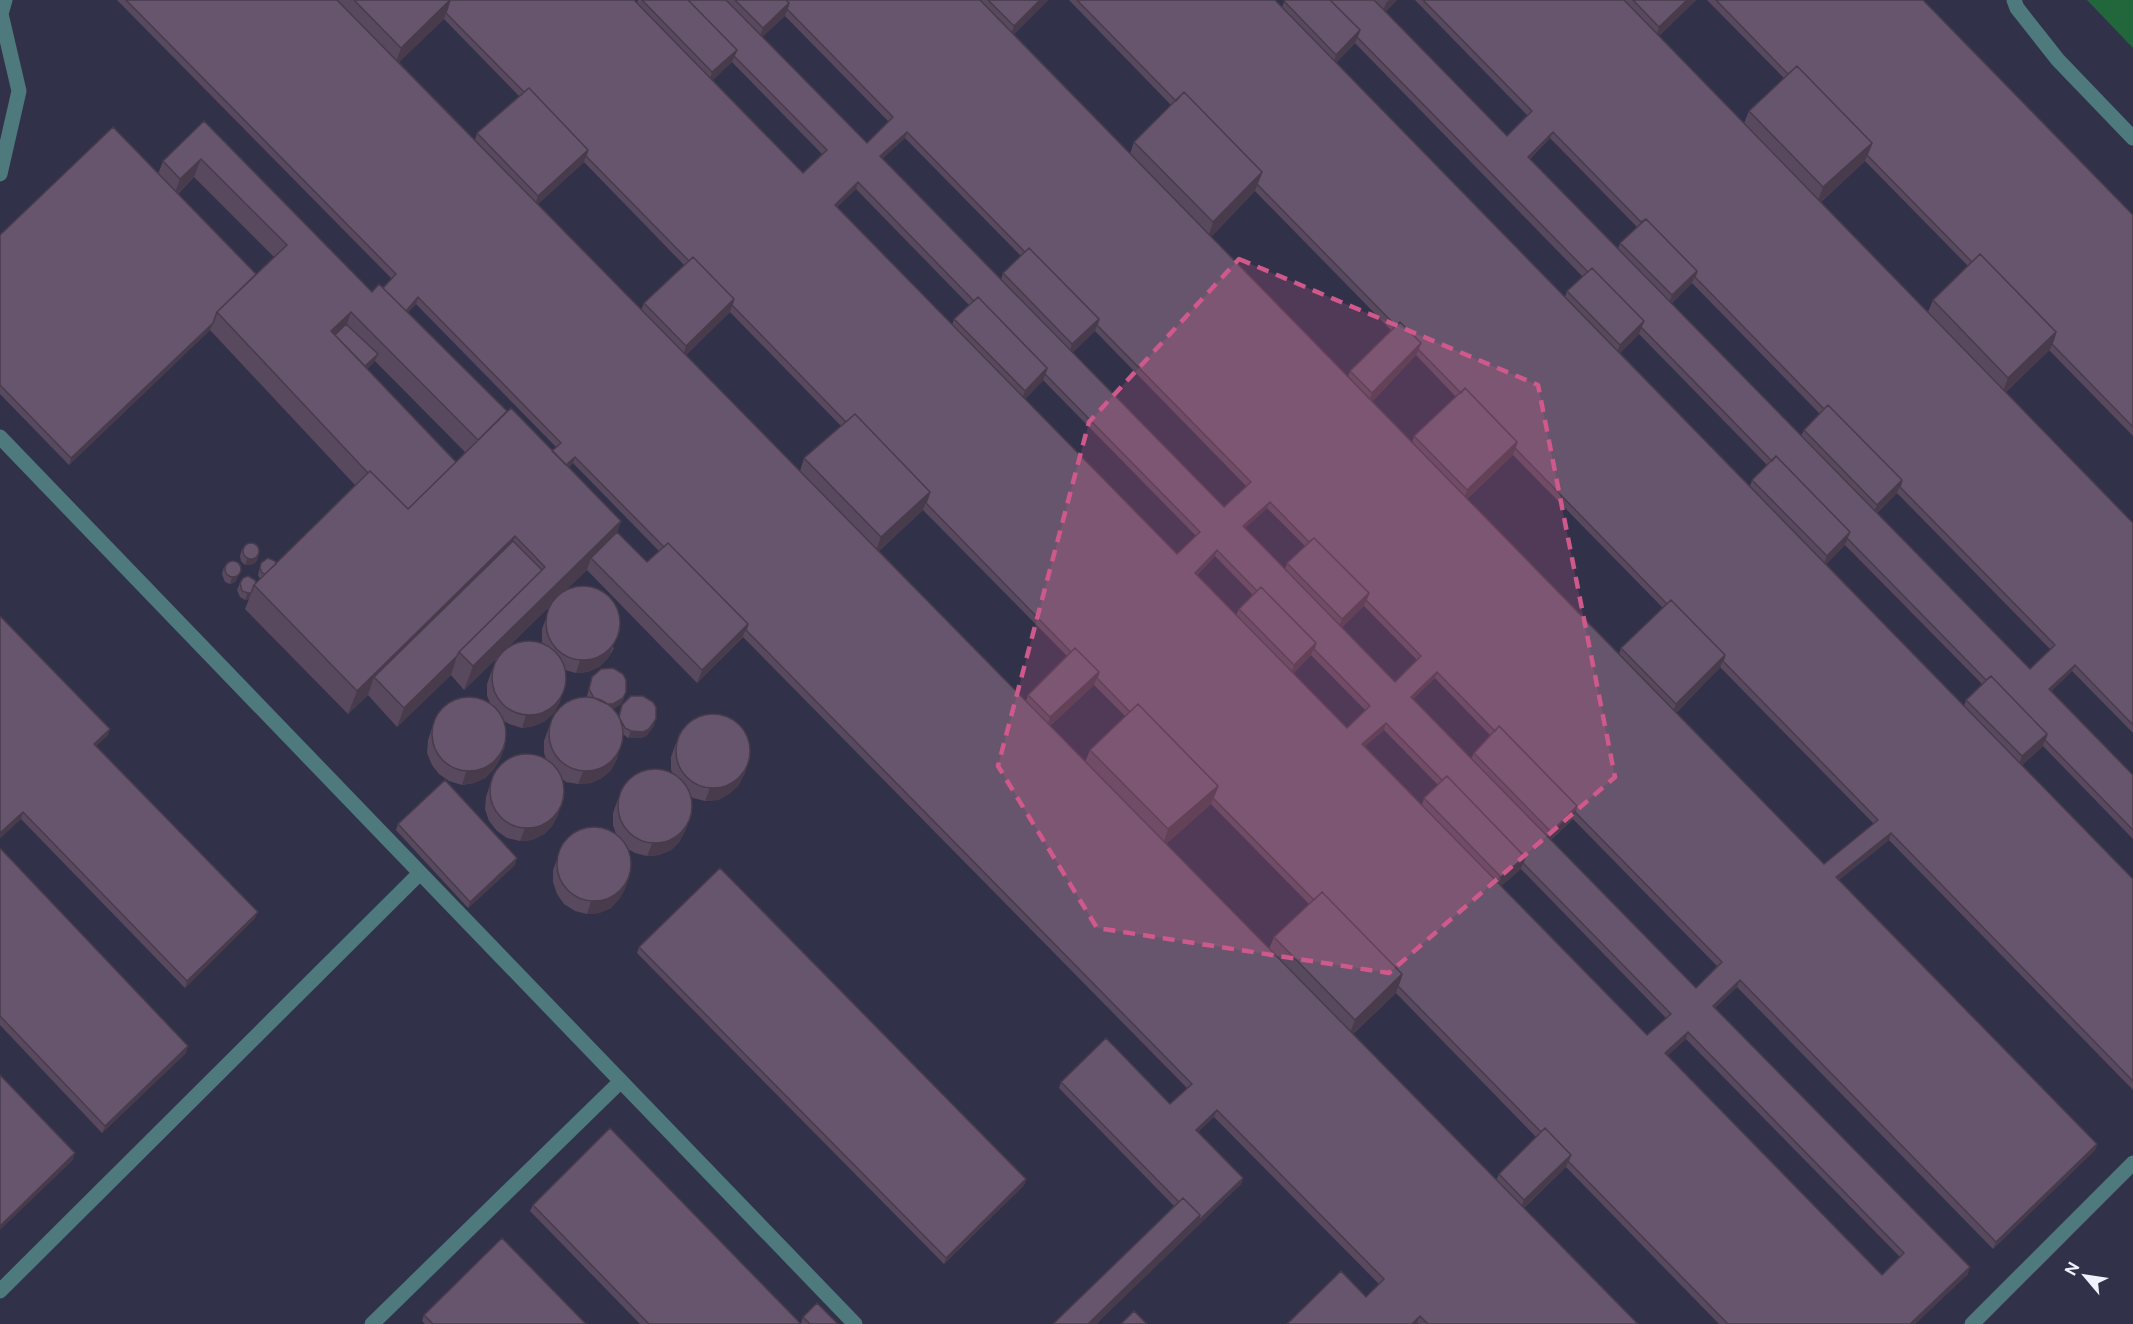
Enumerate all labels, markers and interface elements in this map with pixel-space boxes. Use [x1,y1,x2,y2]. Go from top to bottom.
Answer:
north arrow [2055,1246,2115,1306]
text: N [2061,1259,2084,1279]

